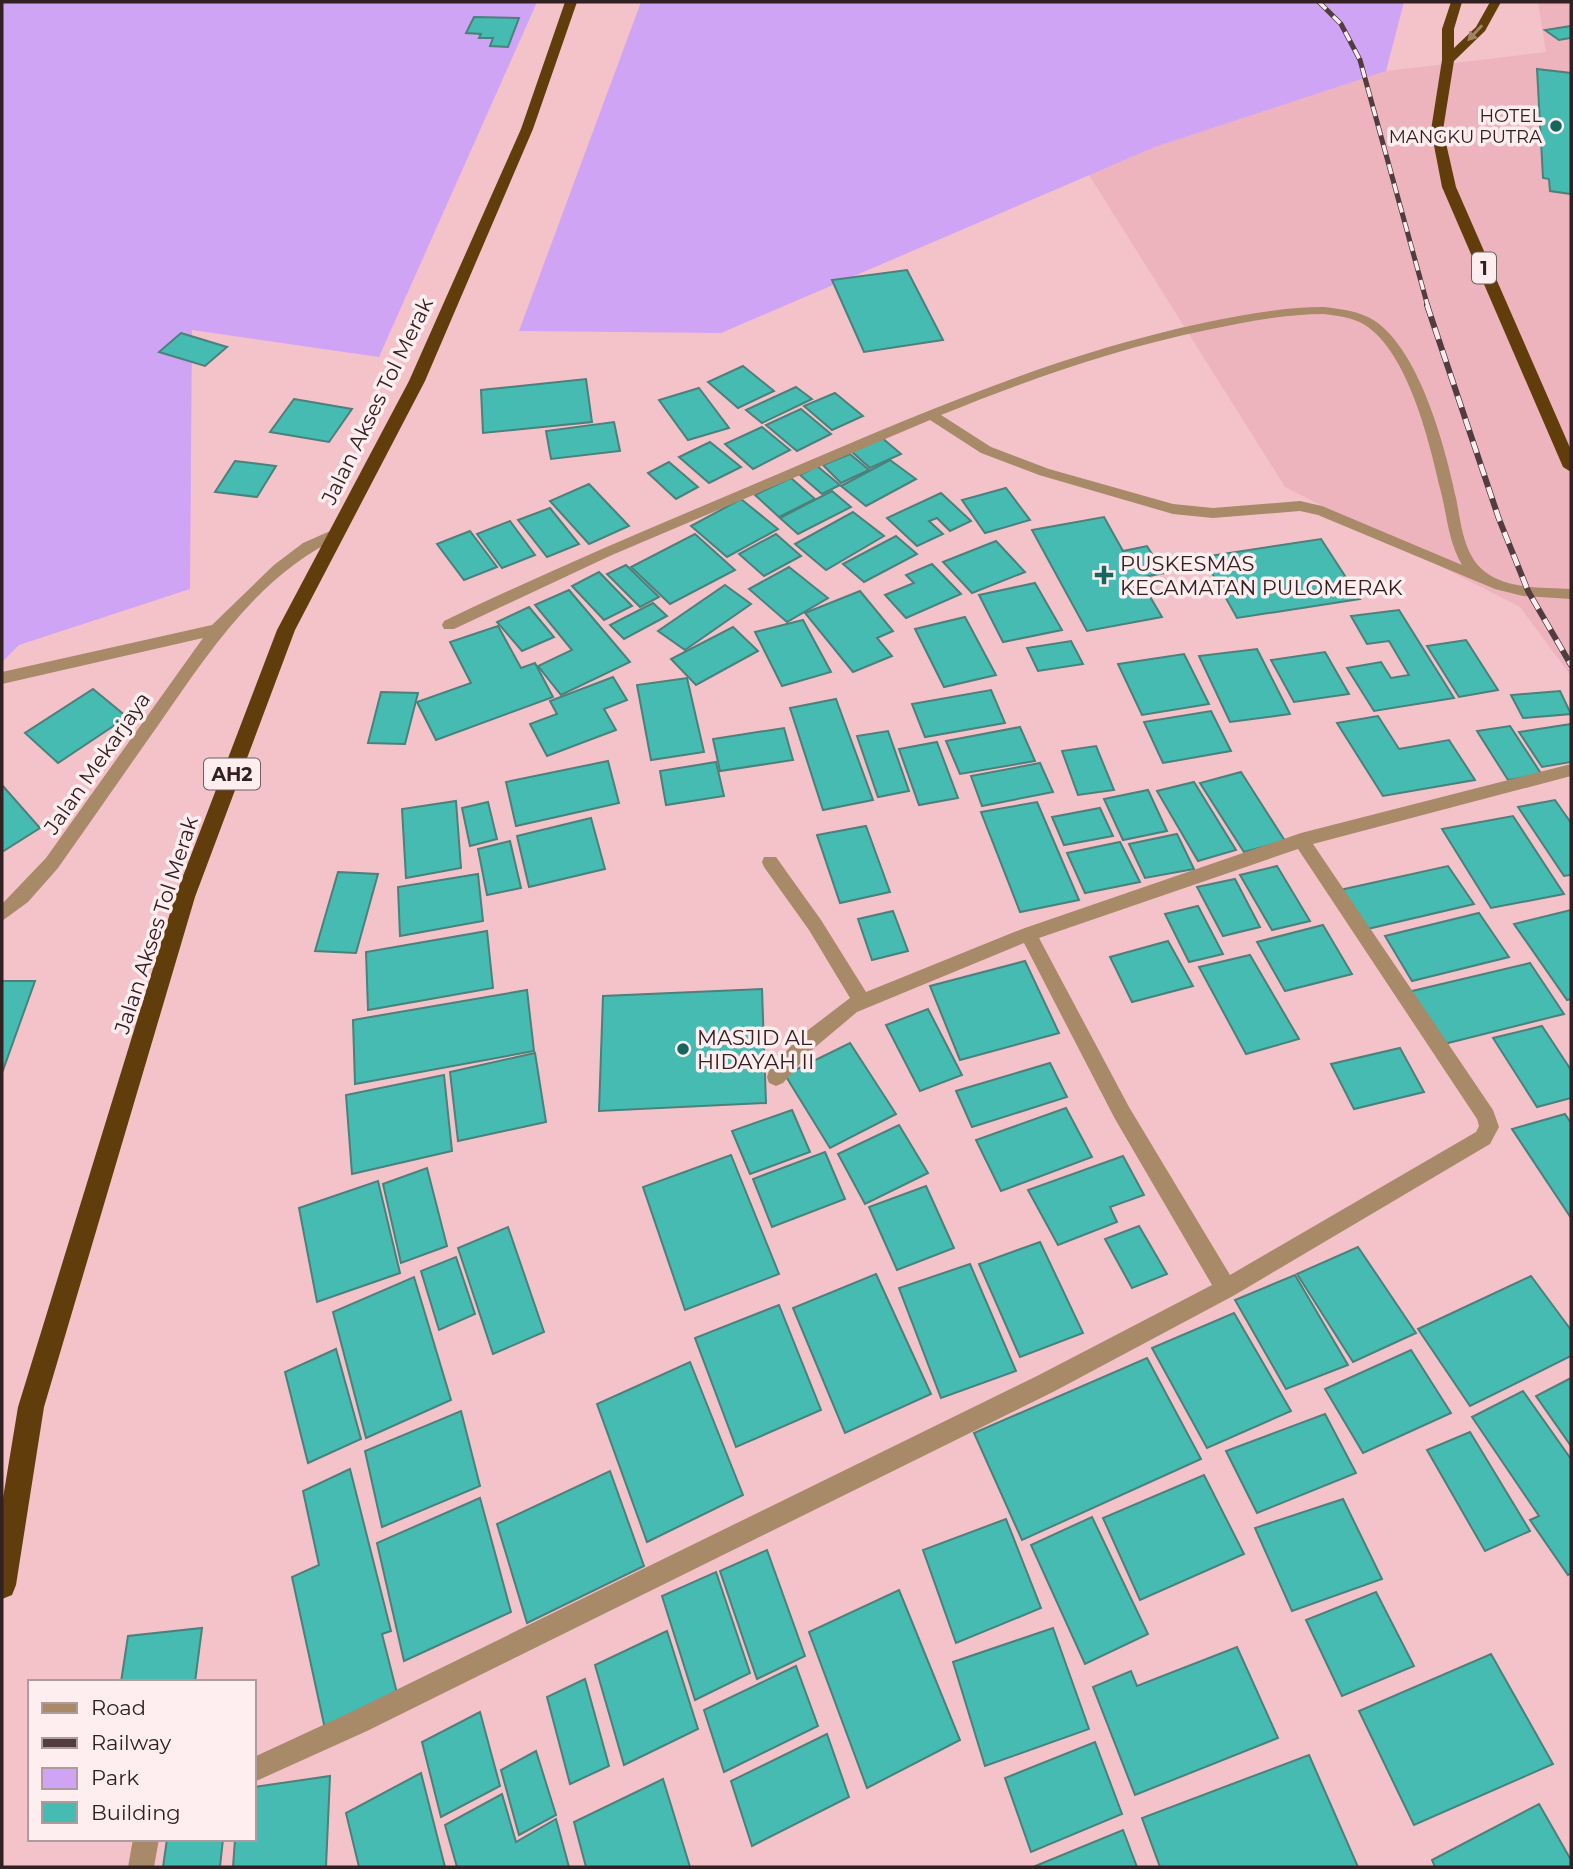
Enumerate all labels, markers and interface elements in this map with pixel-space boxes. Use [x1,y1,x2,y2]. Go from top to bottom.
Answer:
one-way arrow [1467,25,1483,42]
place label: HOTEL MANGKU PUTRA [1389,105,1542,148]
marker: HOTEL MANGKU PUTRA [1548,118,1564,134]
road number: 1 [1472,252,1496,284]
street label: Jalan Akses Tol Merak [316,293,438,509]
place label: PUSKESMAS KECAMATAN PULOMERAK [1120,551,1402,600]
marker: PUSKESMAS KECAMATAN PULOMERAK [1094,565,1114,585]
street label: Jalan Mekarjaya [38,687,155,840]
road number: AH2 [204,758,260,790]
street label: Jalan Akses Tol Merak [109,813,203,1038]
place label: MASJID AL HIDAYAH II [697,1025,814,1074]
marker: MASJID AL HIDAYAH II [675,1041,691,1057]
legend [28,1680,256,1841]
text: Road [91,1695,146,1720]
text: Railway [91,1730,172,1755]
text: Park [91,1765,139,1790]
text: Building [91,1800,181,1825]

